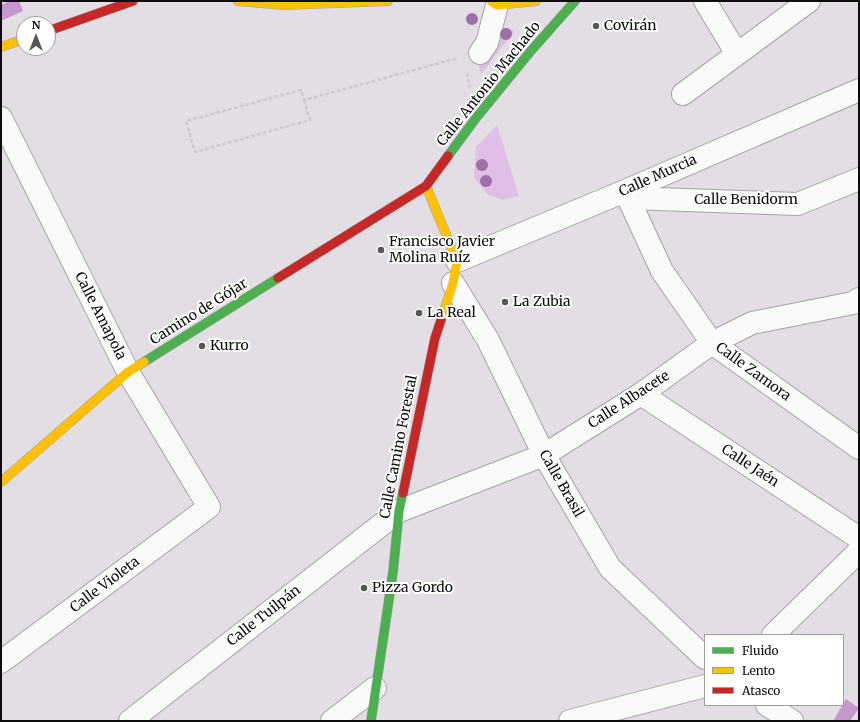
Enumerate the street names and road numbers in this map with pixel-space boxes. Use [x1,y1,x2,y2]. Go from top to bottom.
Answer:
street label: Calle Antonio Machado [434,18,544,150]
street label: Calle Murcia [617,151,699,201]
street label: Calle Benidorm [694,192,798,208]
street label: Calle Amapola [71,269,129,363]
street label: Camino de Gójar [147,275,251,349]
street label: Calle Zamora [712,339,794,405]
street label: Calle Albacete [585,368,673,432]
street label: Calle Camino Forestal [377,374,421,520]
street label: Calle Jaén [718,441,782,491]
street label: Calle Brasil [535,447,587,521]
street label: Calle Violeta [67,553,143,617]
street label: Calle Tuilpán [224,582,304,650]

